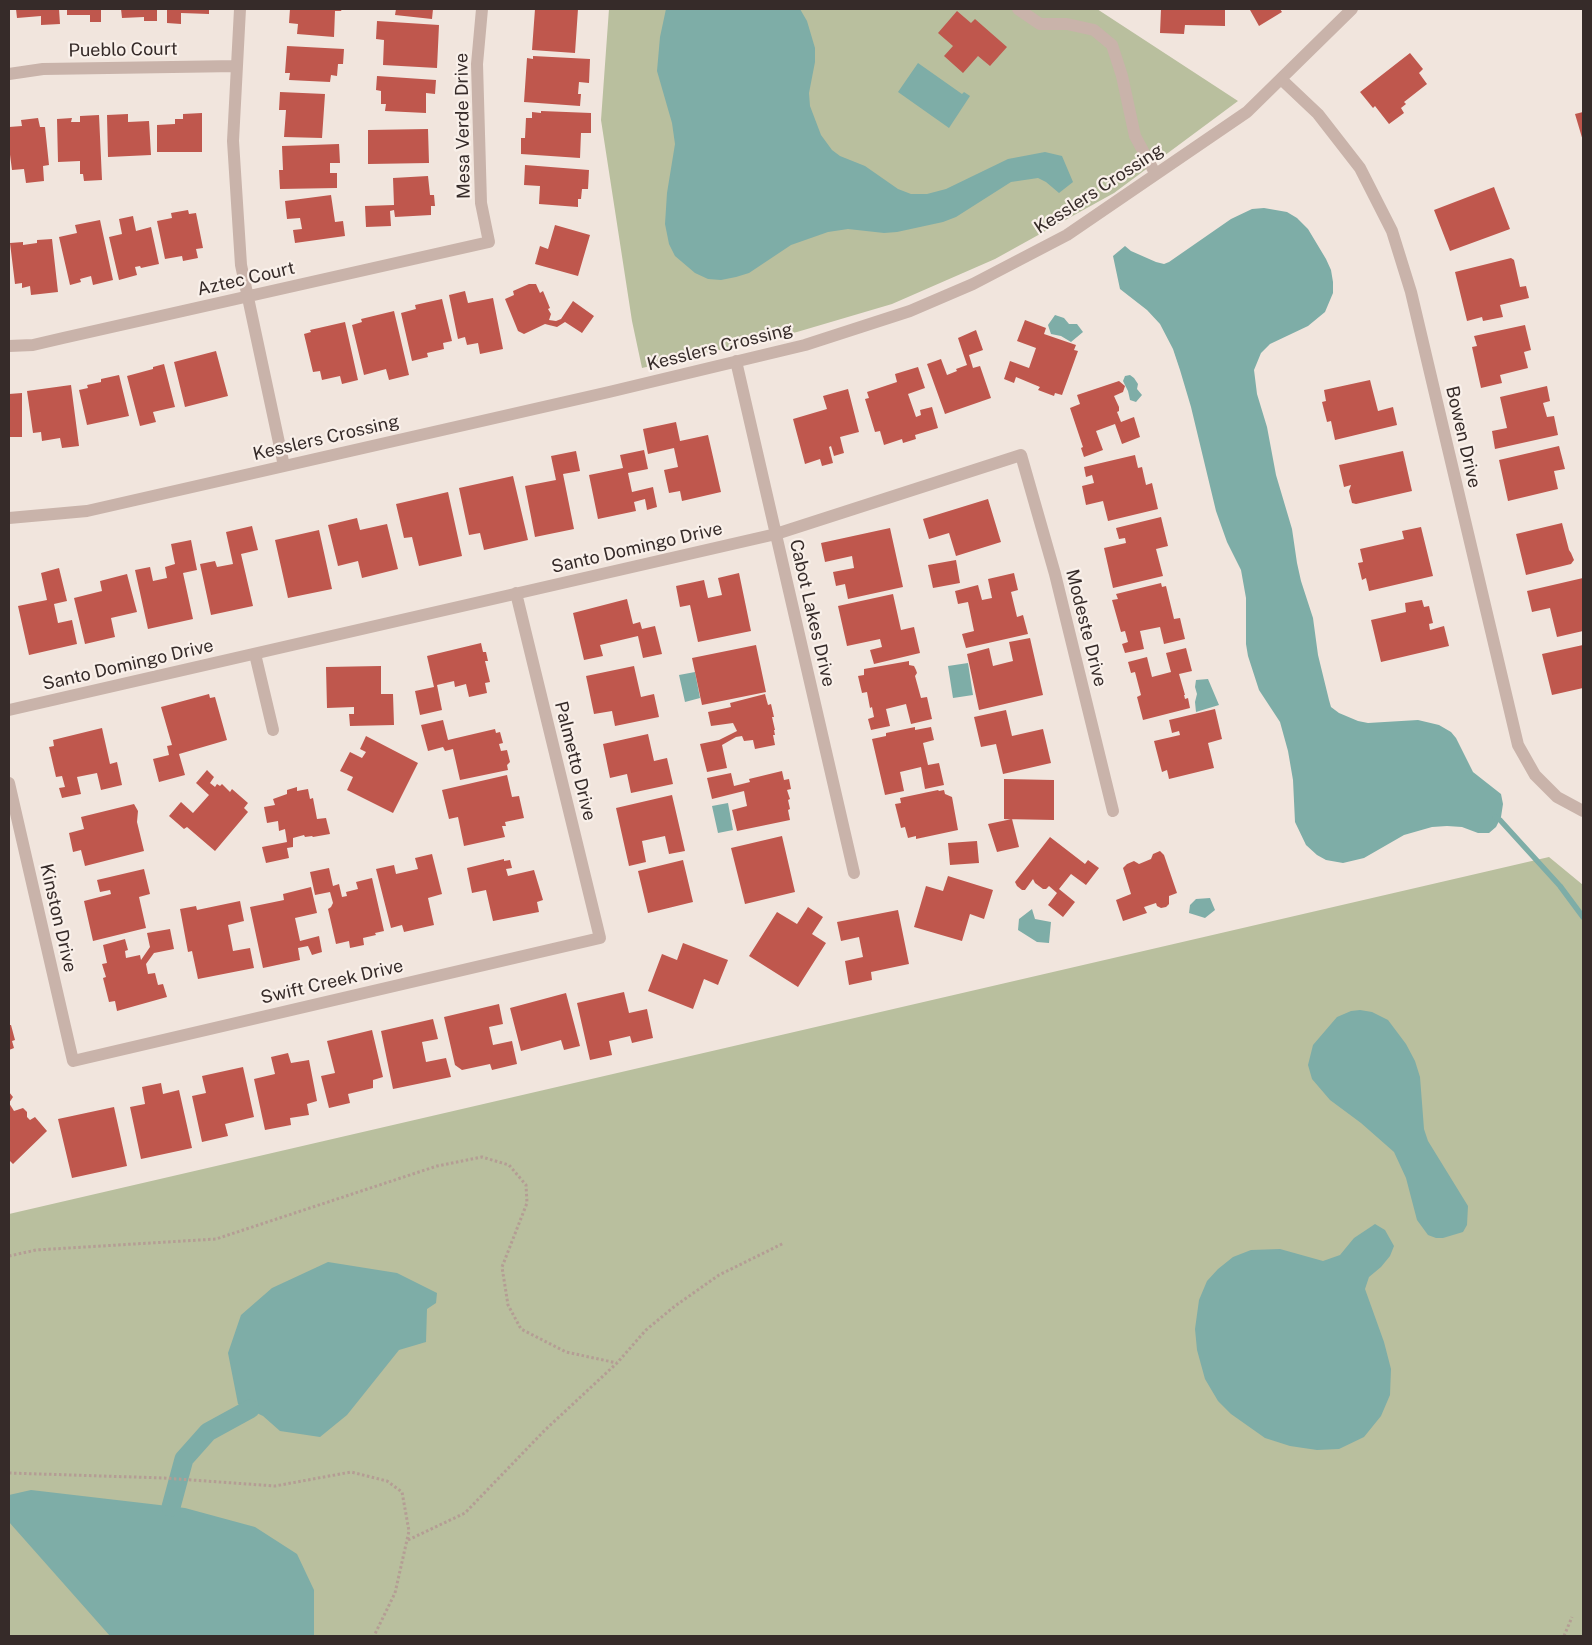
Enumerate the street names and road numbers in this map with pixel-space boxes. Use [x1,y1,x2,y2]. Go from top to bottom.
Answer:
street label: Pueblo Court [68,38,178,62]
street label: Mesa Verde Drive [451,53,475,199]
street label: Kesslers Crossing [1030,139,1168,239]
street label: Aztec Court [195,257,297,301]
street label: Kesslers Crossing [645,318,795,376]
street label: Bowen Drive [1441,384,1485,490]
street label: Kesslers Crossing [251,411,401,465]
street label: Santo Domingo Drive [549,518,725,578]
street label: Cabot Lakes Drive [785,537,839,689]
street label: Modeste Drive [1061,567,1111,689]
street label: Santo Domingo Drive [40,635,216,695]
street label: Palmetto Drive [550,699,600,823]
street label: Kinston Drive [35,862,81,974]
street label: Swift Creek Drive [259,955,405,1009]

